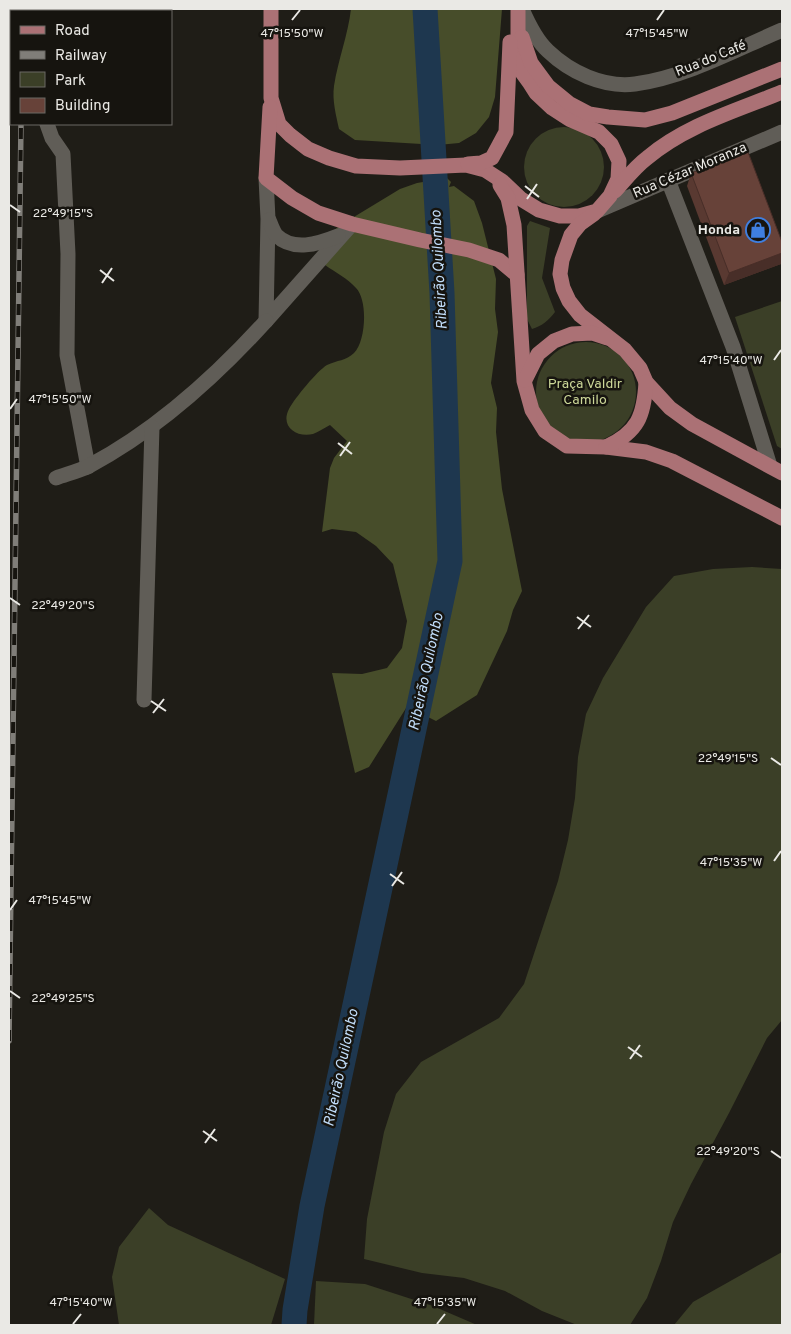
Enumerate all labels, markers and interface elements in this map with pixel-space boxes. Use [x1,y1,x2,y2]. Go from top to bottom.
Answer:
legend [10,10,172,125]
text: Road [55,22,90,41]
text: 47°15'50"W [260,26,324,42]
text: 47°15'45"W [626,26,688,42]
street label: Rua do Café [673,37,749,81]
text: Railway [55,47,107,66]
text: Park [55,72,86,91]
text: Building [55,97,110,116]
street label: Rua Cézar Moranza [631,139,749,203]
text: 22°49'15"S [33,206,93,222]
water label: Ribeirão Quilombo [427,210,453,330]
shop icon: Honda [745,217,771,243]
place label: Honda [698,222,740,239]
text: 47°15'40"W [699,353,763,369]
park label: Praça Valdir Camilo [548,376,623,409]
text: 47°15'50"W [28,392,92,408]
text: 22°49'20"S [31,598,95,614]
water label: Ribeirão Quilombo [405,611,449,733]
text: 22°49'15"S [698,751,758,767]
text: 47°15'35"W [700,855,762,871]
text: 47°15'45"W [29,893,91,909]
text: 22°49'25"S [31,991,95,1007]
water label: Ribeirão Quilombo [320,1007,364,1129]
text: 22°49'20"S [696,1144,760,1160]
text: 47°15'40"W [49,1295,113,1311]
text: 47°15'35"W [414,1295,476,1311]

